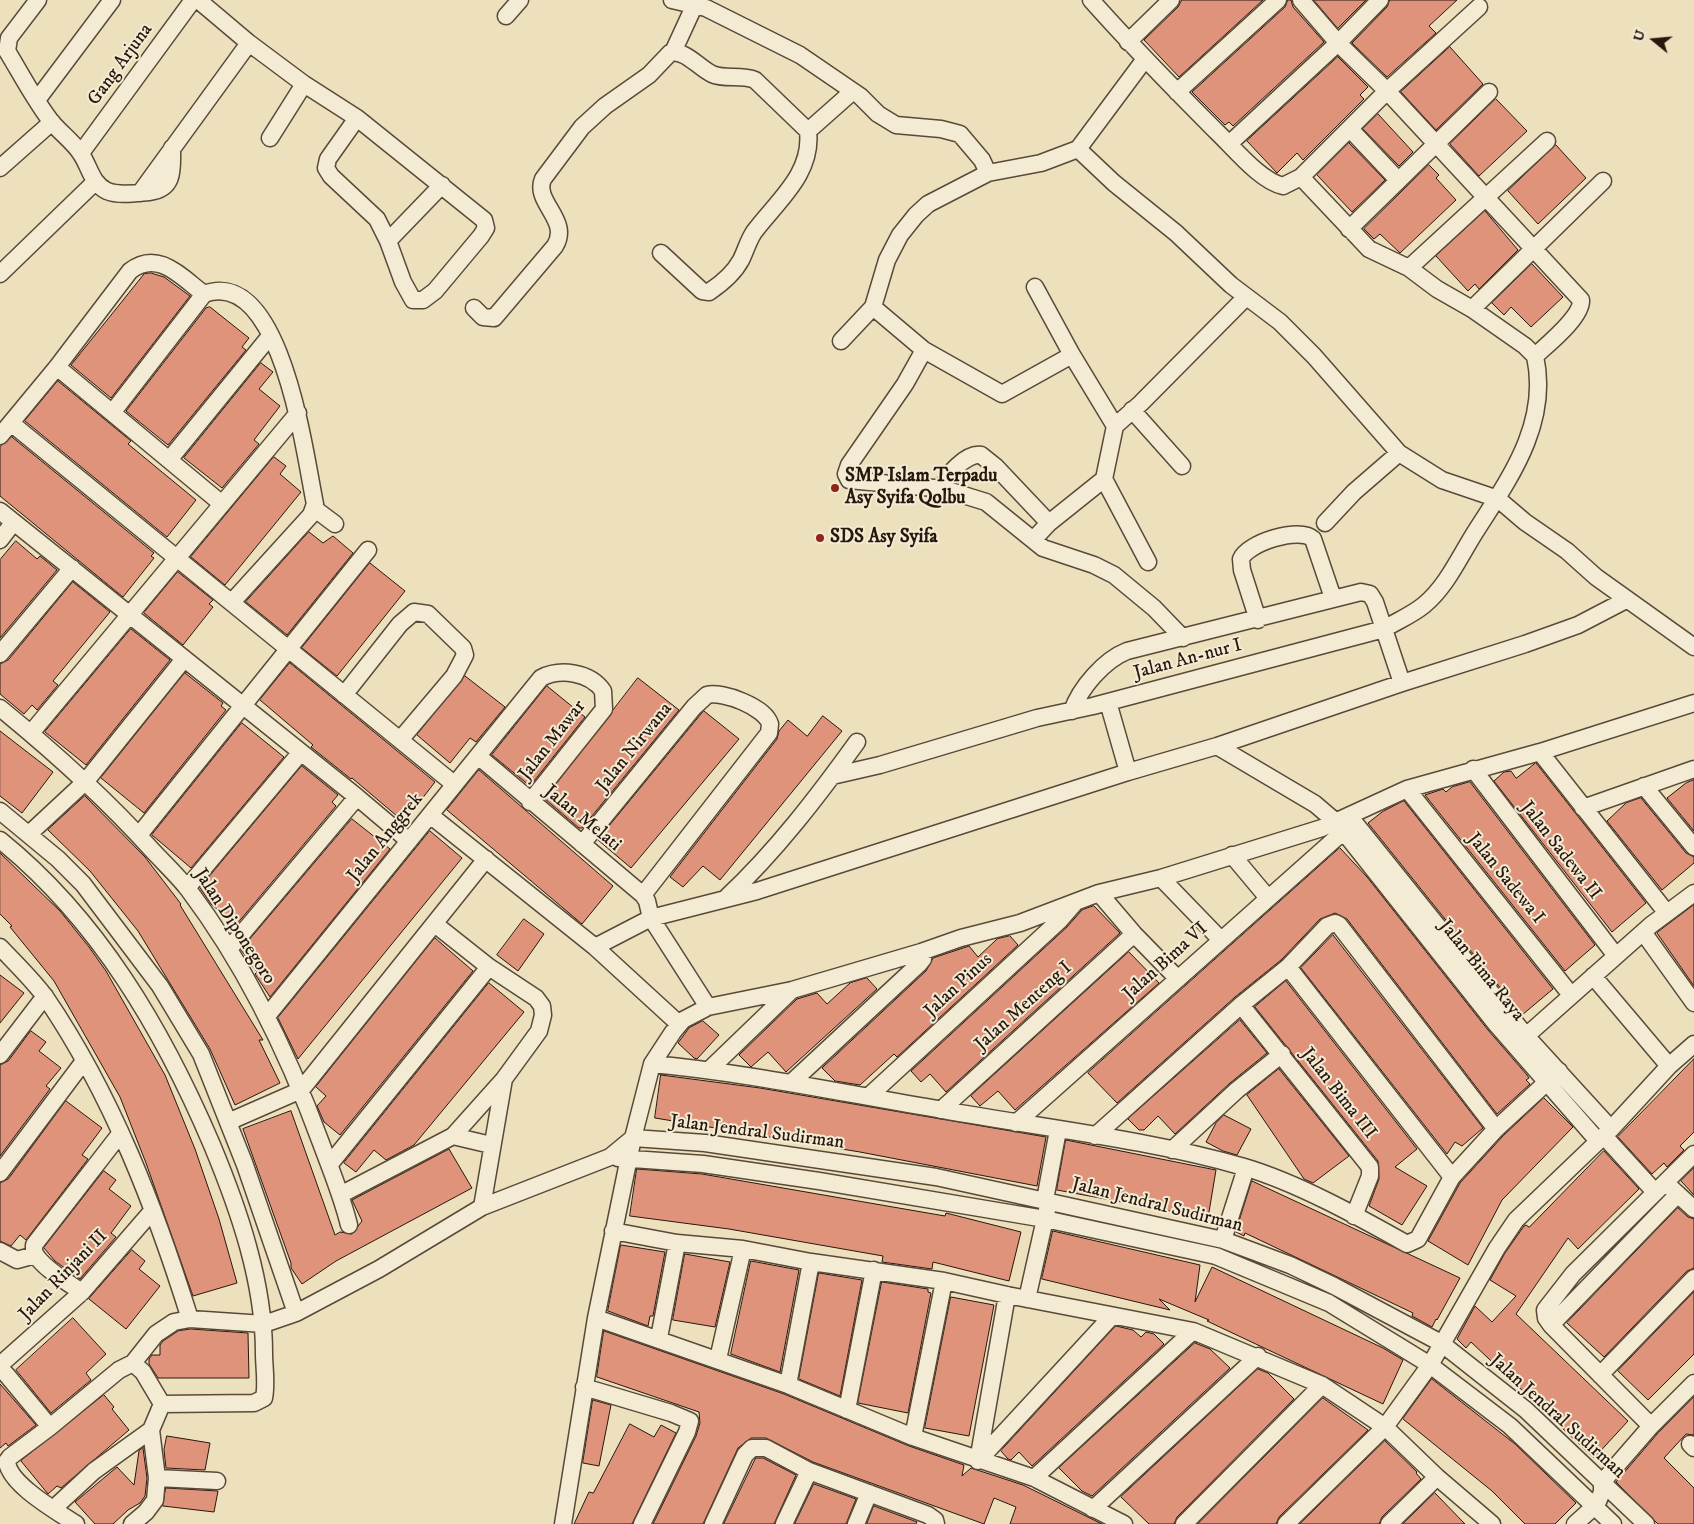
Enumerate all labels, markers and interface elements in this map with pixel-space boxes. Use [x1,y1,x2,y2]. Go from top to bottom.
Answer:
north arrow [1629,15,1679,65]
street label: Gang Arjuna [84,20,158,110]
text: U [1629,28,1650,43]
place label: SMP Islam Terpadu Asy Syifa Qolbu [845,466,997,510]
marker: SMP Islam Terpadu Asy Syifa Qolbu [829,482,841,494]
place label: SDS Asy Syifa [830,527,938,549]
marker: SDS Asy Syifa [814,532,826,544]
street label: Jalan An-nur I [1132,635,1244,685]
street label: Jalan Mawar [515,696,591,786]
street label: Jalan Nirwana [592,699,678,797]
street label: Jalan Melati [539,781,625,857]
street label: Jalan Anggrek [343,789,429,887]
street label: Jalan Sadewa II [1515,797,1605,905]
street label: Jalan Sadewa I [1461,829,1549,929]
street label: Jalan Diponegoro [188,865,280,989]
street label: Jalan Bima Raya [1433,916,1529,1026]
street label: Jalan Bima VI [1119,918,1213,1006]
street label: Jalan Pinus [920,949,998,1023]
street label: Jalan Menteng I [971,957,1077,1057]
street label: Jalan Bima III [1295,1044,1381,1144]
street label: Jalan Jendral Sudirman [669,1111,845,1155]
street label: Jalan Jendral Sudirman [1069,1174,1245,1238]
street label: Jalan Rinjani II [15,1226,113,1326]
street label: Jalan Jendral Sudirman [1484,1350,1630,1484]

